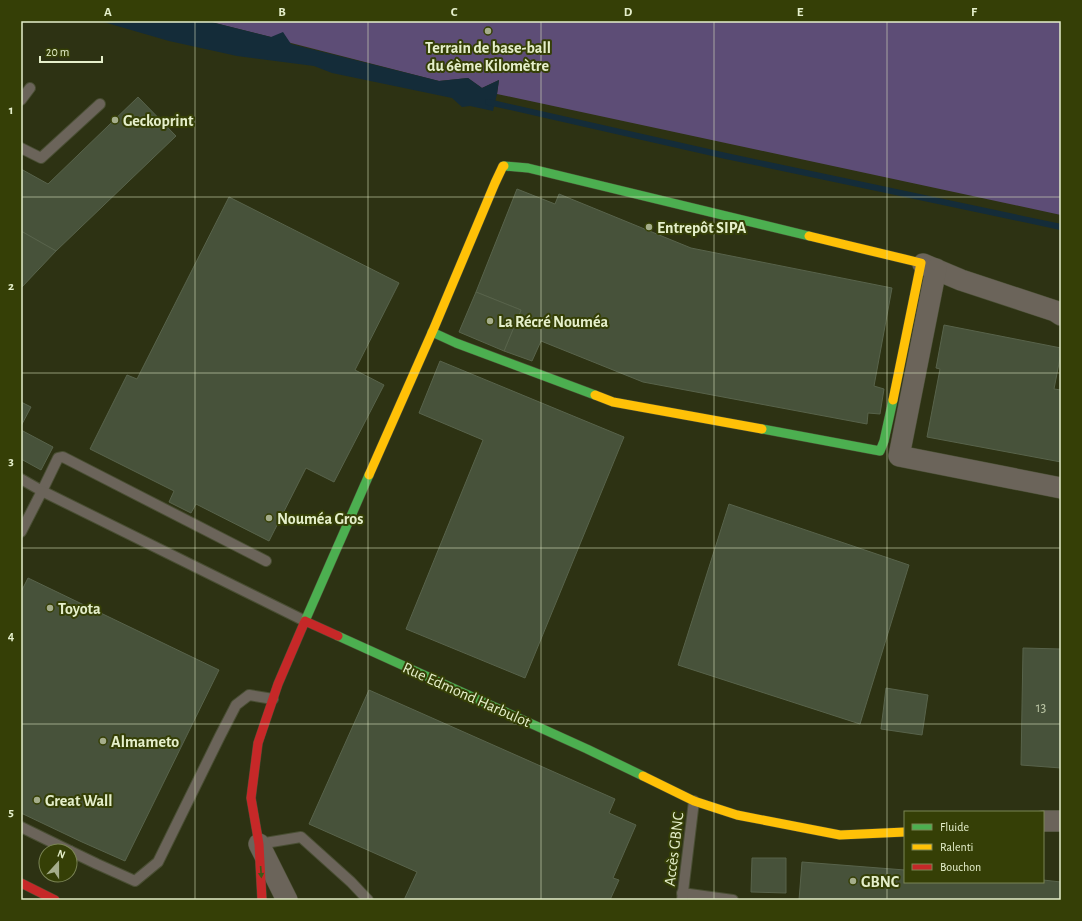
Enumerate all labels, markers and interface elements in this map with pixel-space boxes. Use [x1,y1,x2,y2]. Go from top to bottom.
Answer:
text: A [104,6,112,19]
text: B [278,6,286,19]
text: C [451,6,458,19]
text: D [624,6,633,19]
text: E [797,6,804,19]
text: F [971,6,978,19]
marker: Terrain de base-ball du 6ème Kilomètre [483,26,493,36]
scale bar [40,38,102,64]
place label: Terrain de base-ball du 6ème Kilomètre [425,40,551,74]
text: 20 m [46,46,69,58]
text: 1 [9,104,13,117]
place label: Geckoprint [123,113,194,129]
marker: Geckoprint [110,115,120,125]
place label: Entrepôt SIPA [657,220,747,236]
marker: Entrepôt SIPA [644,222,654,232]
text: 2 [8,280,14,293]
place label: La Récré Nouméa [498,314,609,330]
marker: La Récré Nouméa [485,316,495,326]
text: 3 [8,455,14,468]
place label: Nouméa Gros [277,511,363,527]
marker: Nouméa Gros [264,513,274,523]
place label: Toyota [58,601,101,618]
marker: Toyota [45,603,55,613]
text: 4 [8,630,15,643]
street label: Rue Edmond Harbulot [400,659,533,730]
house number: 13 [1036,701,1047,715]
place label: Almameto [111,734,179,750]
marker: Almameto [98,736,108,746]
place label: Great Wall [45,793,113,809]
marker: Great Wall [32,795,42,805]
text: 5 [8,806,14,819]
street label: Accès GBNC [662,811,686,887]
legend [904,811,1044,883]
text: Fluide [940,821,969,833]
text: Ralenti [940,841,973,853]
north arrow [38,843,78,883]
text: N [56,848,67,861]
text: Bouchon [940,861,981,873]
one-way arrow [257,866,264,878]
place label: GBNC [861,874,900,890]
marker: GBNC [848,876,858,886]

